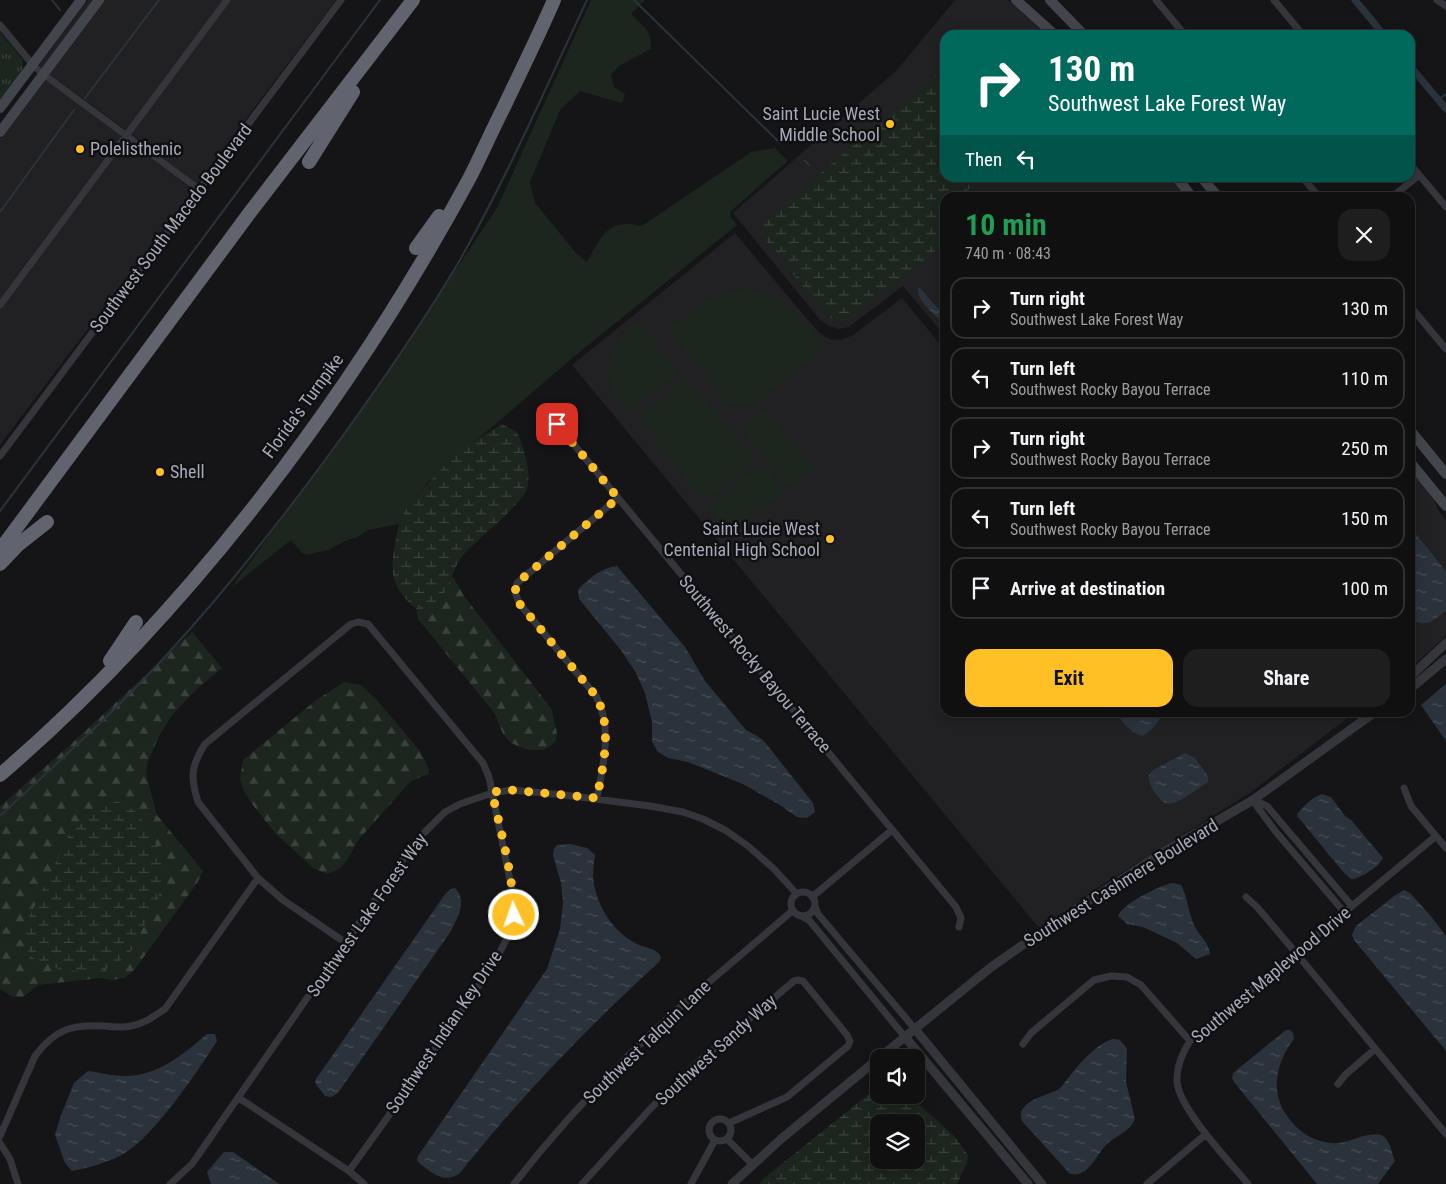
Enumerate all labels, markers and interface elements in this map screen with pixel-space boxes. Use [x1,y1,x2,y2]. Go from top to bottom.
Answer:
text: 130 m [1048,49,1135,90]
icon: right [965,50,1030,115]
text: Southwest Lake Forest Way [1048,91,1286,116]
place label: Saint Lucie West Middle School [762,103,880,145]
marker: Saint Lucie West Middle School [884,118,896,130]
street label: Southwest South Macedo Boulevard [85,119,256,336]
place label: Polelisthenic [90,138,182,159]
marker: Polelisthenic [74,143,86,155]
icon: left [1012,145,1040,173]
text: Then [965,148,1002,171]
text: 10 min [965,207,1047,242]
button: close [1338,209,1390,261]
text: 740 m · 08:43 [965,244,1051,263]
text: Turn right [1010,287,1085,310]
icon: right [967,294,995,322]
text: 130 m [1341,297,1388,320]
text: Southwest Lake Forest Way [1010,310,1183,329]
street label: Florida's Turnpike [258,350,347,462]
text: Turn left [1010,357,1075,380]
icon: left [967,364,995,392]
text: 110 m [1341,367,1388,390]
text: Southwest Rocky Bayou Terrace [1010,380,1211,399]
pin [536,403,578,445]
icon: arrive [543,410,571,438]
text: Turn right [1010,427,1085,450]
icon: right [967,434,995,462]
text: 250 m [1341,437,1388,460]
text: Southwest Rocky Bayou Terrace [1010,450,1211,469]
place label: Shell [170,461,205,482]
marker: Shell [154,466,166,478]
text: Turn left [1010,497,1075,520]
icon: left [967,504,995,532]
text: 150 m [1341,507,1388,530]
place label: Saint Lucie West Centenial High School [664,518,820,560]
text: Southwest Rocky Bayou Terrace [1010,520,1211,539]
marker: Saint Lucie West Centenial High School [824,533,836,545]
street label: Southwest Rocky Bayou Terrace [675,570,836,757]
icon: arrive [967,574,995,602]
text: Arrive at destination [1010,577,1165,600]
text: 100 m [1341,577,1388,600]
button: Exit [965,649,1173,707]
button: Share [1183,649,1390,707]
street label: Southwest Cashmere Boulevard [1020,814,1222,951]
street label: Southwest Lake Forest Way [302,828,431,1001]
position arrow [487,888,539,940]
street label: Southwest Maplewood Drive [1187,902,1355,1047]
street label: Southwest Indian Key Drive [381,946,506,1117]
street label: Southwest Talquin Lane [579,975,715,1108]
street label: Southwest Sandy Way [651,989,781,1109]
map controls [870,1049,925,1169]
button: sound [870,1049,925,1104]
button: layers [870,1114,925,1169]

